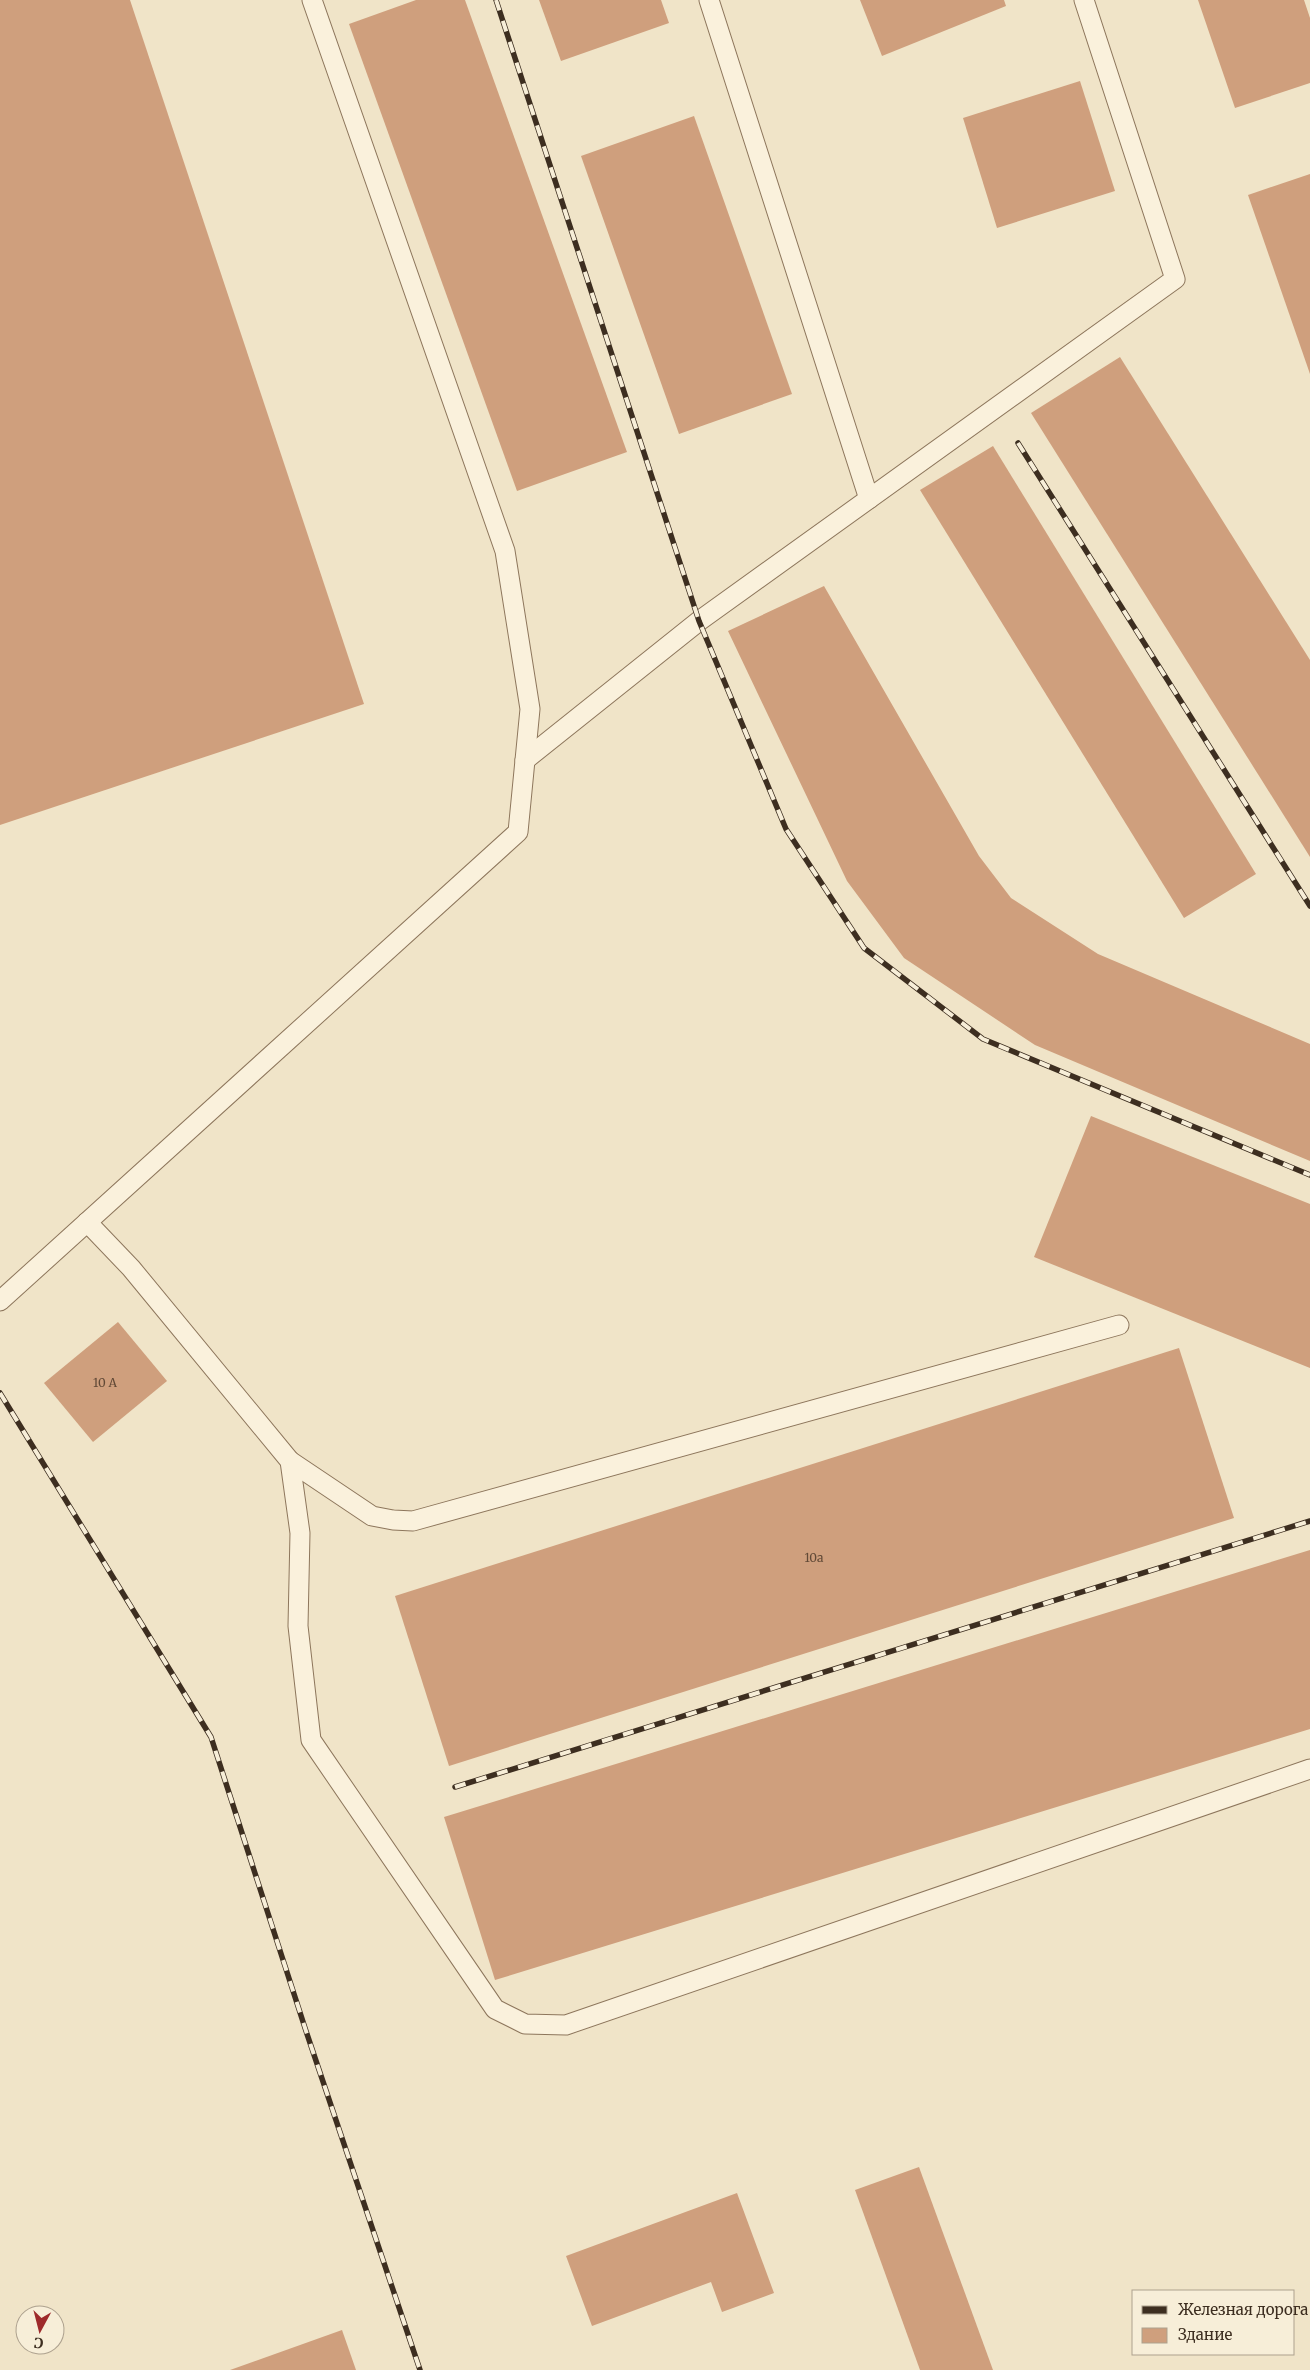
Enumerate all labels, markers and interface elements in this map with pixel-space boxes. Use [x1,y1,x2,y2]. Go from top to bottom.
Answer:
house number: 10 А [93,1375,118,1390]
house number: 10а [804,1550,824,1565]
legend [1132,2290,1295,2355]
text: Железная дорога [1178,2300,1308,2319]
north arrow [15,2305,65,2355]
text: Здание [1178,2325,1232,2344]
text: С [33,2333,44,2352]

